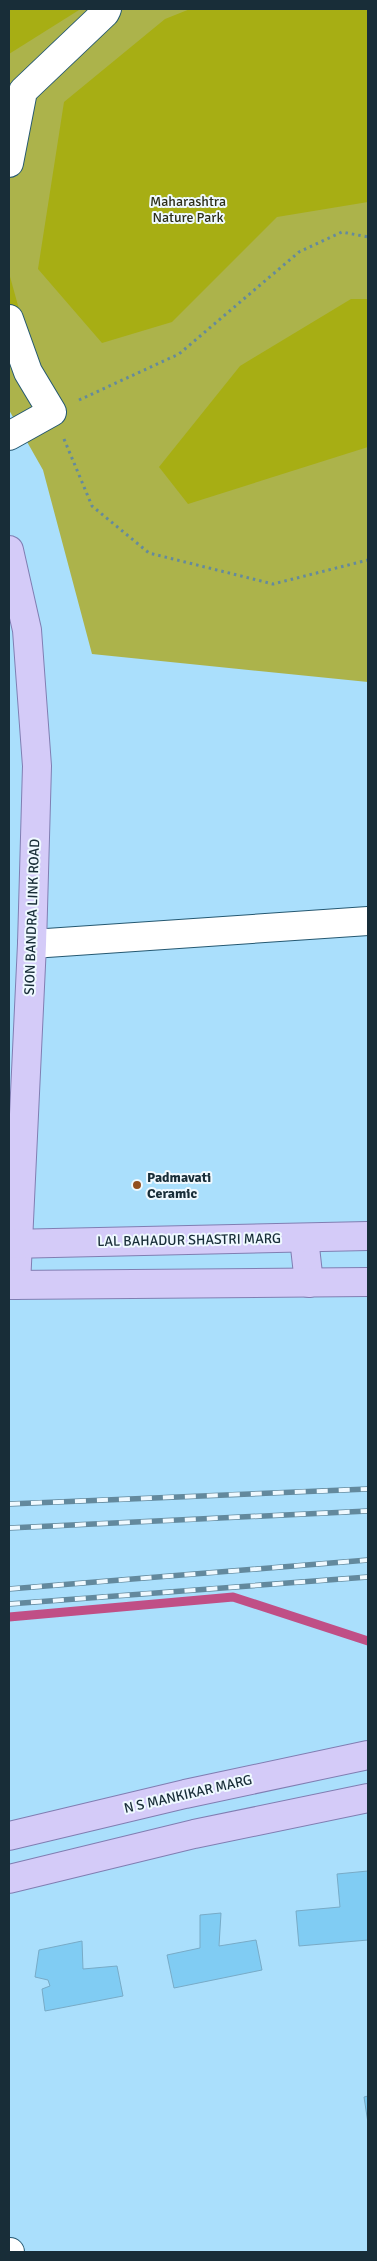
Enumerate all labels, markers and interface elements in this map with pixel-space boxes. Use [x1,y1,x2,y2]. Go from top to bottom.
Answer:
park label: Maharashtra Nature Park [150,193,226,226]
street label: SION BANDRA LINK ROAD [21,839,43,995]
place label: Padmavati Ceramic [147,1169,211,1202]
marker: Padmavati Ceramic [131,1179,143,1191]
street label: LAL BAHADUR SHASTRI MARG [97,1230,281,1250]
street label: N S MANKIKAR MARG [122,1771,254,1817]

